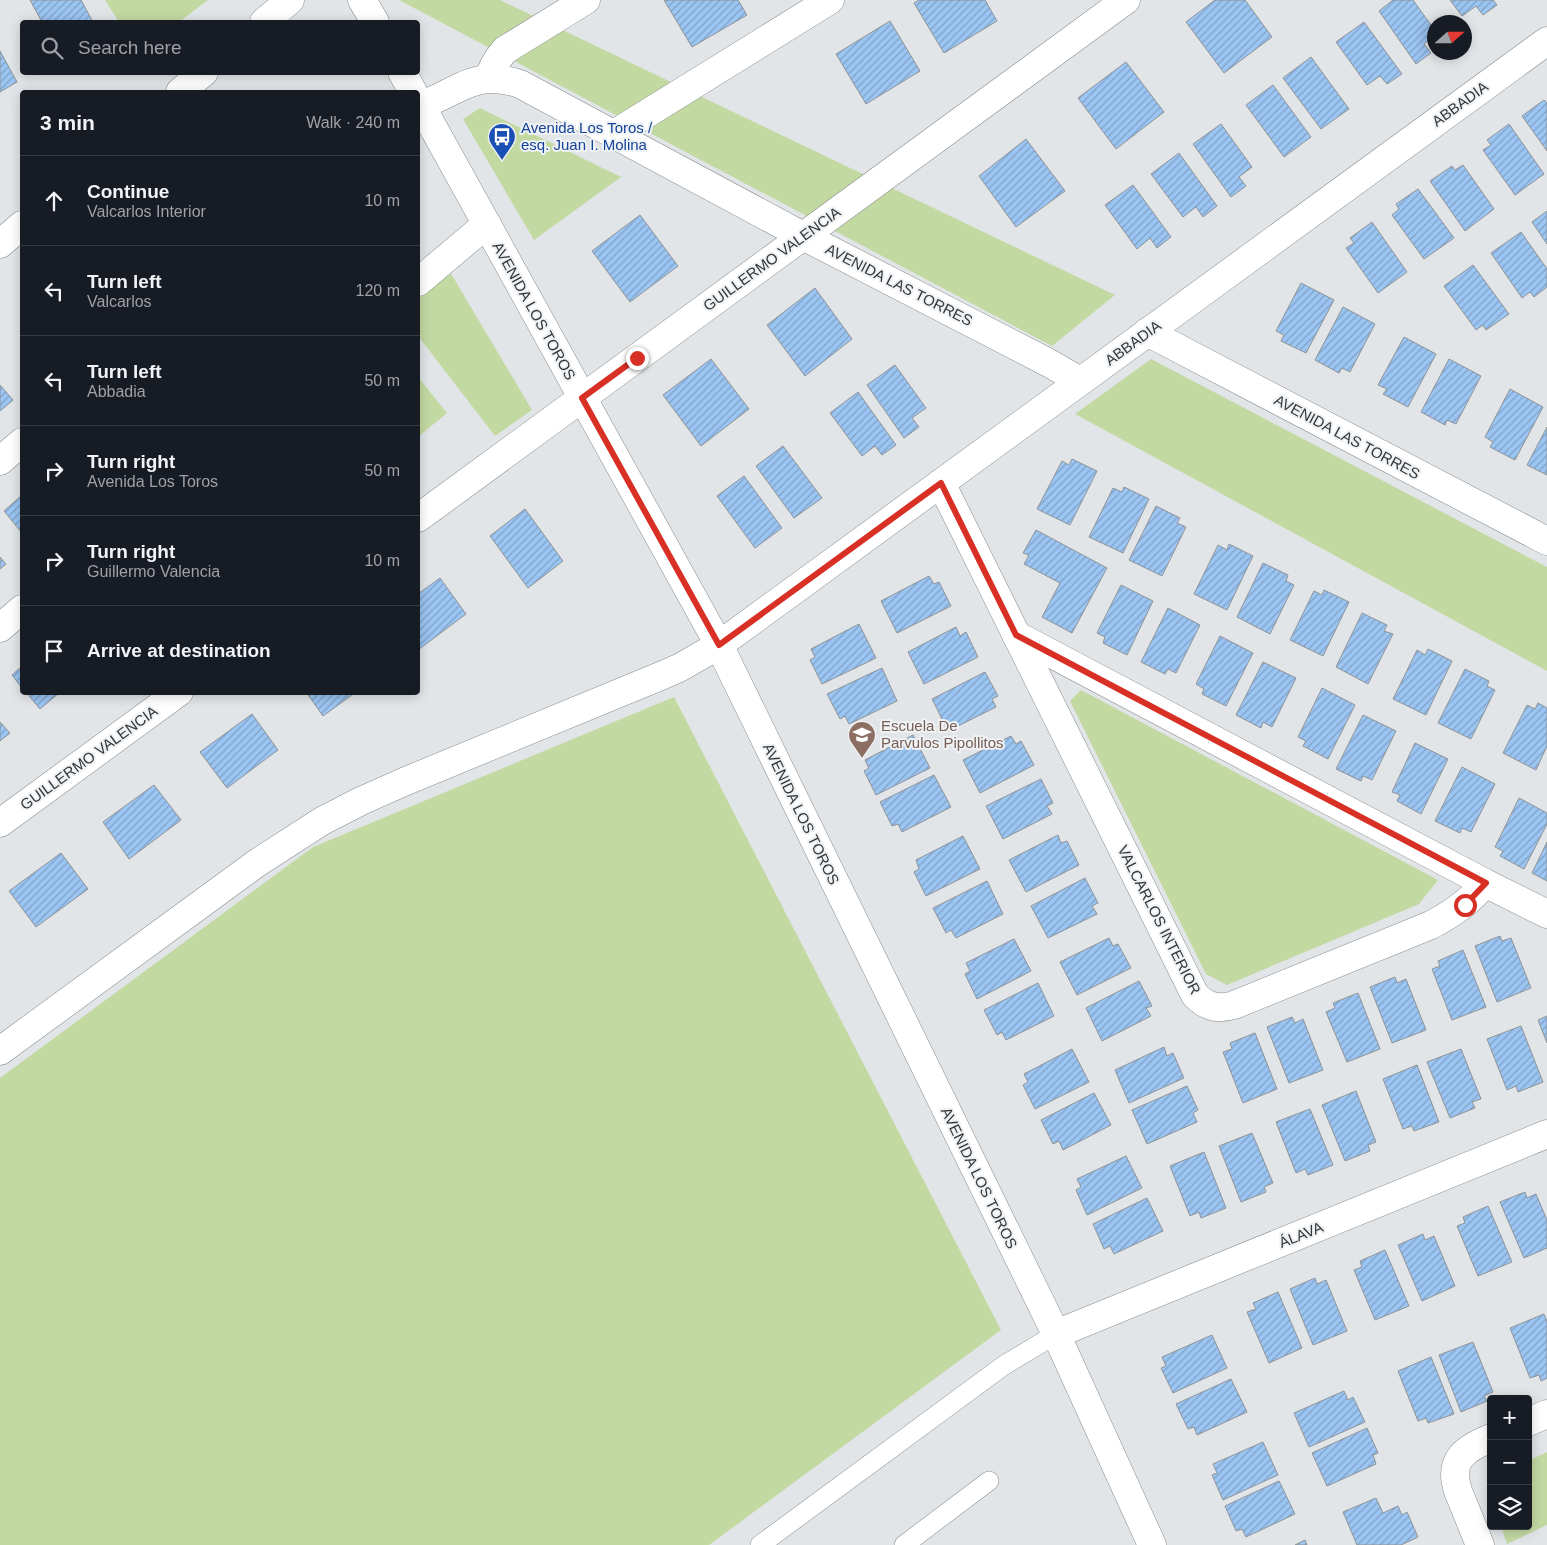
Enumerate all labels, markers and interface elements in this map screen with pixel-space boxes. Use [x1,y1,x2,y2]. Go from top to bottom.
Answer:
north arrow [1427,15,1472,60]
search box [20,20,420,75]
icon: search [38,34,66,62]
text: Search here [78,37,182,58]
street label: ABBADIA [1428,78,1491,130]
text: 3 min [40,111,95,134]
text: Walk · 240 m [306,114,400,131]
place label: Avenida Los Toros / esq. Juan I. Molina [521,119,653,153]
bus stop icon: Avenida Los Toros / esq. Juan I. Molina [487,122,517,161]
text: Continue [87,181,169,202]
icon: ahead [40,187,68,215]
text: 10 m [364,192,400,209]
text: Valcarlos Interior [87,203,206,220]
street label: GUILLERMO VALENCIA [700,203,844,314]
street label: AVENIDA LOS TOROS [489,239,579,383]
street label: AVENIDA LAS TORRES [823,240,976,329]
text: Turn left [87,271,162,292]
icon: left [40,277,68,305]
text: 120 m [356,282,400,299]
text: Valcarlos [87,293,152,310]
street label: ABBADIA [1101,317,1164,369]
route end [626,347,649,370]
text: Turn left [87,361,162,382]
icon: left [40,367,68,395]
text: 50 m [364,372,400,389]
text: Abbadia [87,383,146,400]
street label: AVENIDA LAS TORRES [1271,391,1423,482]
text: Turn right [87,451,175,472]
icon: right [40,457,68,485]
text: 50 m [364,462,400,479]
text: Avenida Los Toros [87,473,218,490]
text: Turn right [87,541,175,562]
icon: right [40,547,68,575]
text: 10 m [364,552,400,569]
text: Guillermo Valencia [87,563,220,580]
icon: arrive [40,637,68,665]
text: Arrive at destination [87,640,271,661]
street label: GUILLERMO VALENCIA [17,702,161,813]
place label: Escuela De Parvulos Pipollitos [881,717,1004,751]
school or university icon: Escuela De Parvulos Pipollitos [847,720,877,759]
street label: AVENIDA LOS TOROS [760,740,843,887]
street label: VALCARLOS INTERIOR [1114,843,1204,997]
route start [1454,894,1477,917]
street label: AVENIDA LOS TOROS [938,1104,1021,1251]
street label: ÁLAVA [1276,1218,1325,1251]
map controls [1487,1395,1532,1530]
button: + [1487,1395,1532,1440]
button: − [1487,1440,1532,1485]
button: layers [1487,1485,1532,1530]

